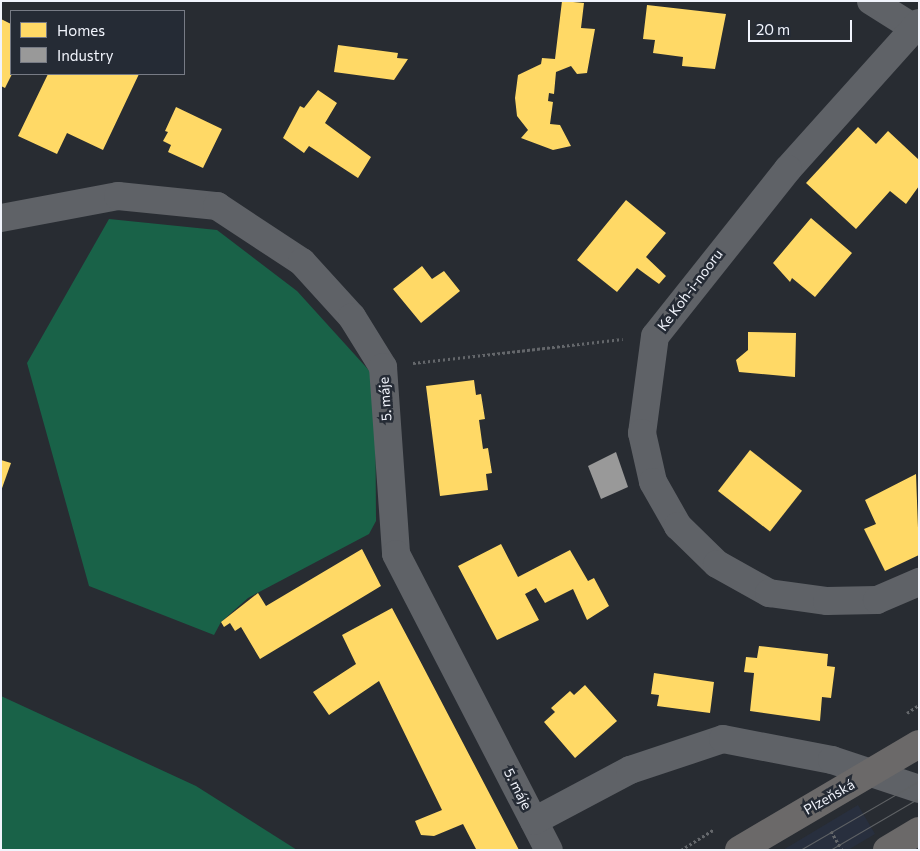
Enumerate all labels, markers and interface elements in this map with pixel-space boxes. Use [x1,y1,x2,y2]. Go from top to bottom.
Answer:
legend [10,10,185,75]
scale bar [750,10,854,42]
text: 20 m [756,20,790,38]
text: Homes [57,21,105,39]
text: Industry [57,46,114,64]
street label: Ke Koh-i-nooru [654,246,726,334]
street label: 5. máje [375,376,395,422]
street label: 5. máje [500,765,536,813]
street label: Plzeňská [801,776,857,818]

